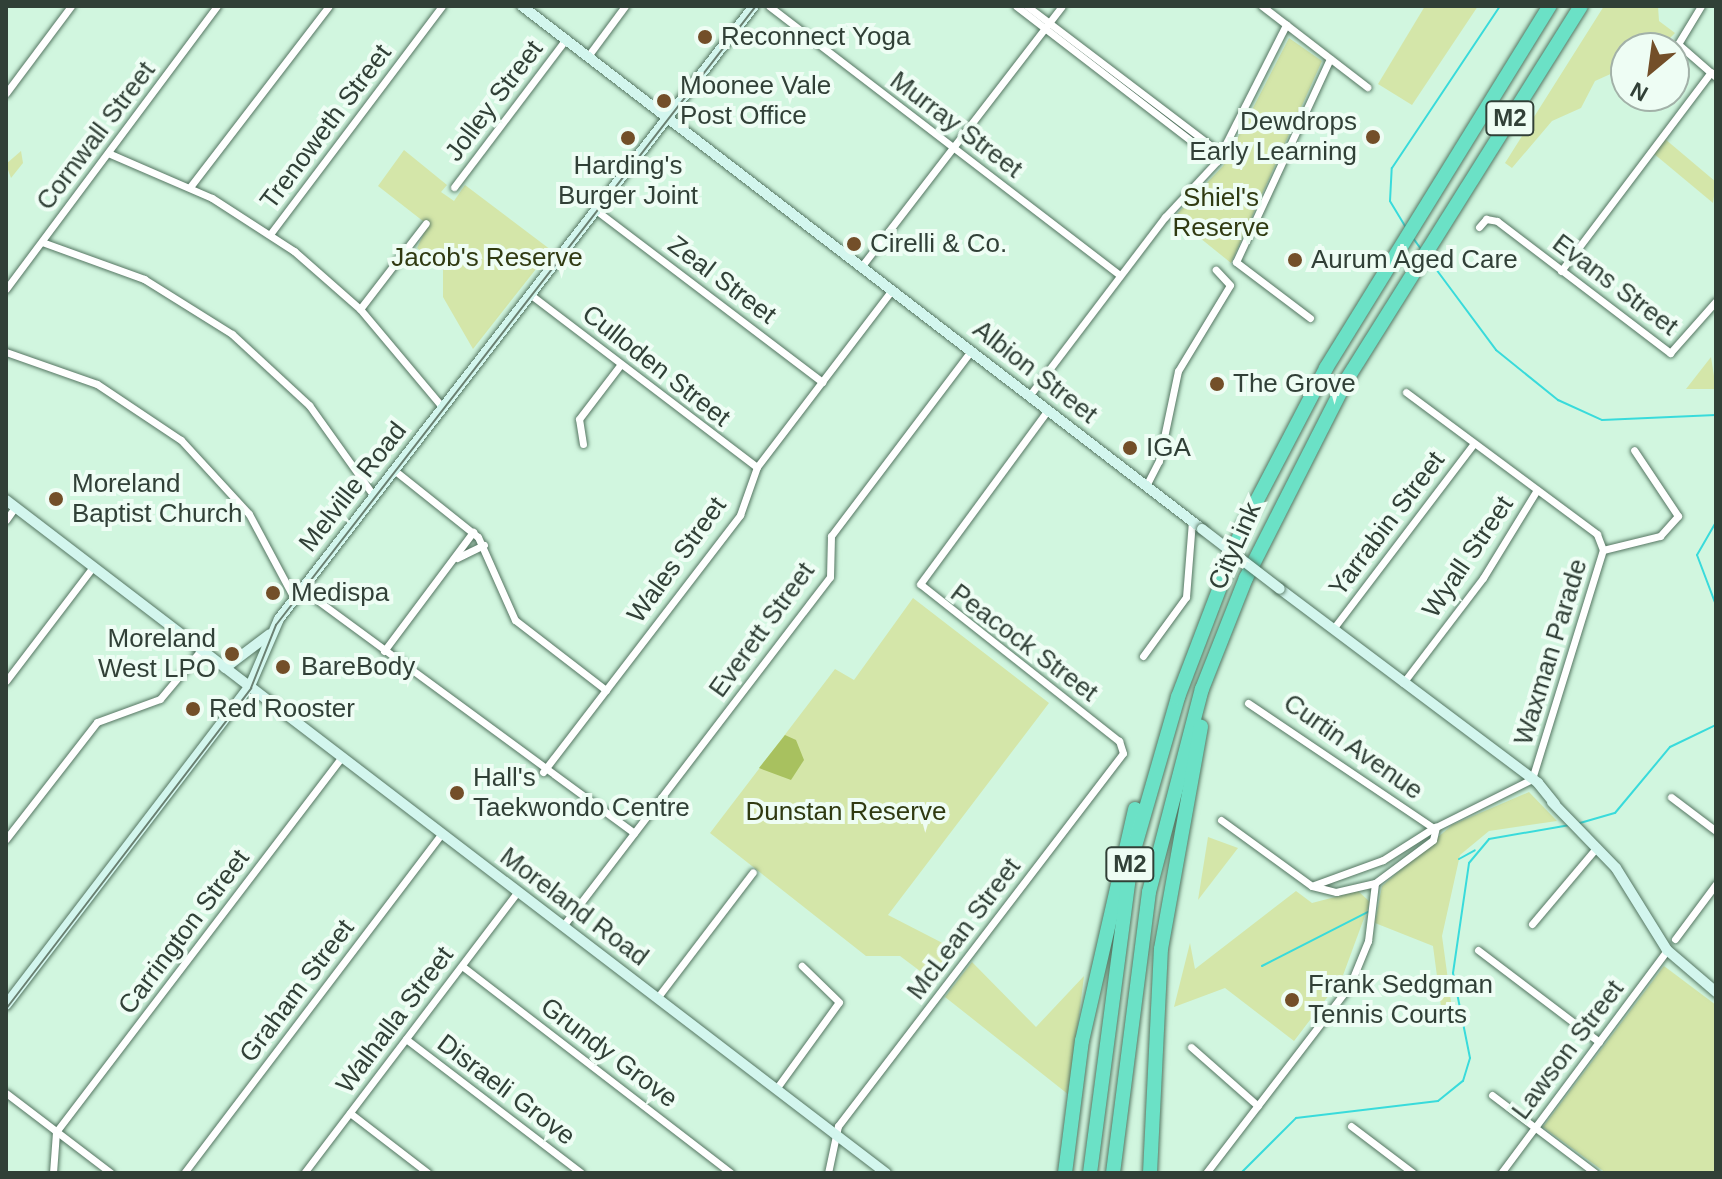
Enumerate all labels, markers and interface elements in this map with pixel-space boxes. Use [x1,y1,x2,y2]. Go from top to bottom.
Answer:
place label: Reconnect Yoga [721,21,911,53]
marker: Reconnect Yoga [696,28,714,46]
north arrow [1610,32,1690,112]
street label: Jolley Street [438,34,550,168]
street label: Trenoweth Street [254,38,398,216]
street label: Cornwall Street [30,56,162,216]
street label: Murray Street [884,65,1028,185]
place label: Moonee Vale Post Office [680,70,831,132]
text: N [1626,77,1652,106]
marker: Moonee Vale Post Office [655,92,673,110]
road number: M2 [1484,98,1536,138]
place label: Dewdrops Early Learning [1189,106,1357,168]
marker: Dewdrops Early Learning [1364,128,1382,146]
marker: Harding's Burger Joint [619,129,637,147]
place label: Harding's Burger Joint [558,150,698,212]
park label: Shiel's Reserve [1173,182,1269,244]
place label: Cirelli & Co. [870,228,1007,260]
street label: Evans Street [1546,228,1684,342]
street label: Zeal Street [662,229,782,331]
marker: Cirelli & Co. [845,235,863,253]
park label: Jacob's Reserve [391,242,583,274]
place label: Aurum Aged Care [1311,244,1519,276]
marker: Aurum Aged Care [1286,251,1304,269]
street label: Culloden Street [576,299,736,433]
street label: Albion Street [967,314,1103,430]
place label: The Grove [1233,368,1356,400]
marker: The Grove [1208,375,1226,393]
street label: Melville Road [293,416,413,558]
place label: IGA [1146,432,1191,464]
marker: IGA [1121,439,1139,457]
street label: Yarrabin Street [1323,446,1451,602]
place label: Moreland Baptist Church [72,468,243,530]
marker: Moreland Baptist Church [47,490,65,508]
street label: Wyall Street [1416,490,1520,624]
street label: Wales Street [621,491,733,629]
street label: CityLink [1202,497,1268,595]
street label: Waxman Parade [1508,555,1594,749]
street label: Everett Street [703,557,821,703]
place label: Medispa [291,577,389,609]
street label: Peacock Street [944,577,1104,709]
marker: Medispa [262,582,284,604]
place label: Moreland West LPO [98,623,216,684]
marker: Moreland West LPO [223,645,241,663]
place label: BareBody [301,651,415,683]
marker: BareBody [272,656,294,678]
street label: Curtin Avenue [1277,687,1429,807]
place label: Red Rooster [209,693,355,725]
marker: Red Rooster [184,700,202,718]
place label: Hall's Taekwondo Centre [473,762,690,824]
marker: Hall's Taekwondo Centre [448,784,466,802]
park label: Dunstan Reserve [746,796,946,828]
street label: Moreland Road [494,841,654,973]
street label: Carrington Street [112,844,256,1020]
road number: M2 [1104,844,1156,884]
street label: McLean Street [901,852,1027,1006]
street label: Graham Street [233,914,361,1068]
street label: Walhalla Street [330,941,460,1099]
place label: Frank Sedgman Tennis Courts [1308,969,1493,1030]
street label: Lawson Street [1506,974,1630,1126]
street label: Grundy Grove [534,991,684,1115]
marker: Frank Sedgman Tennis Courts [1283,991,1301,1009]
street label: Disraeli Grove [431,1028,581,1152]

